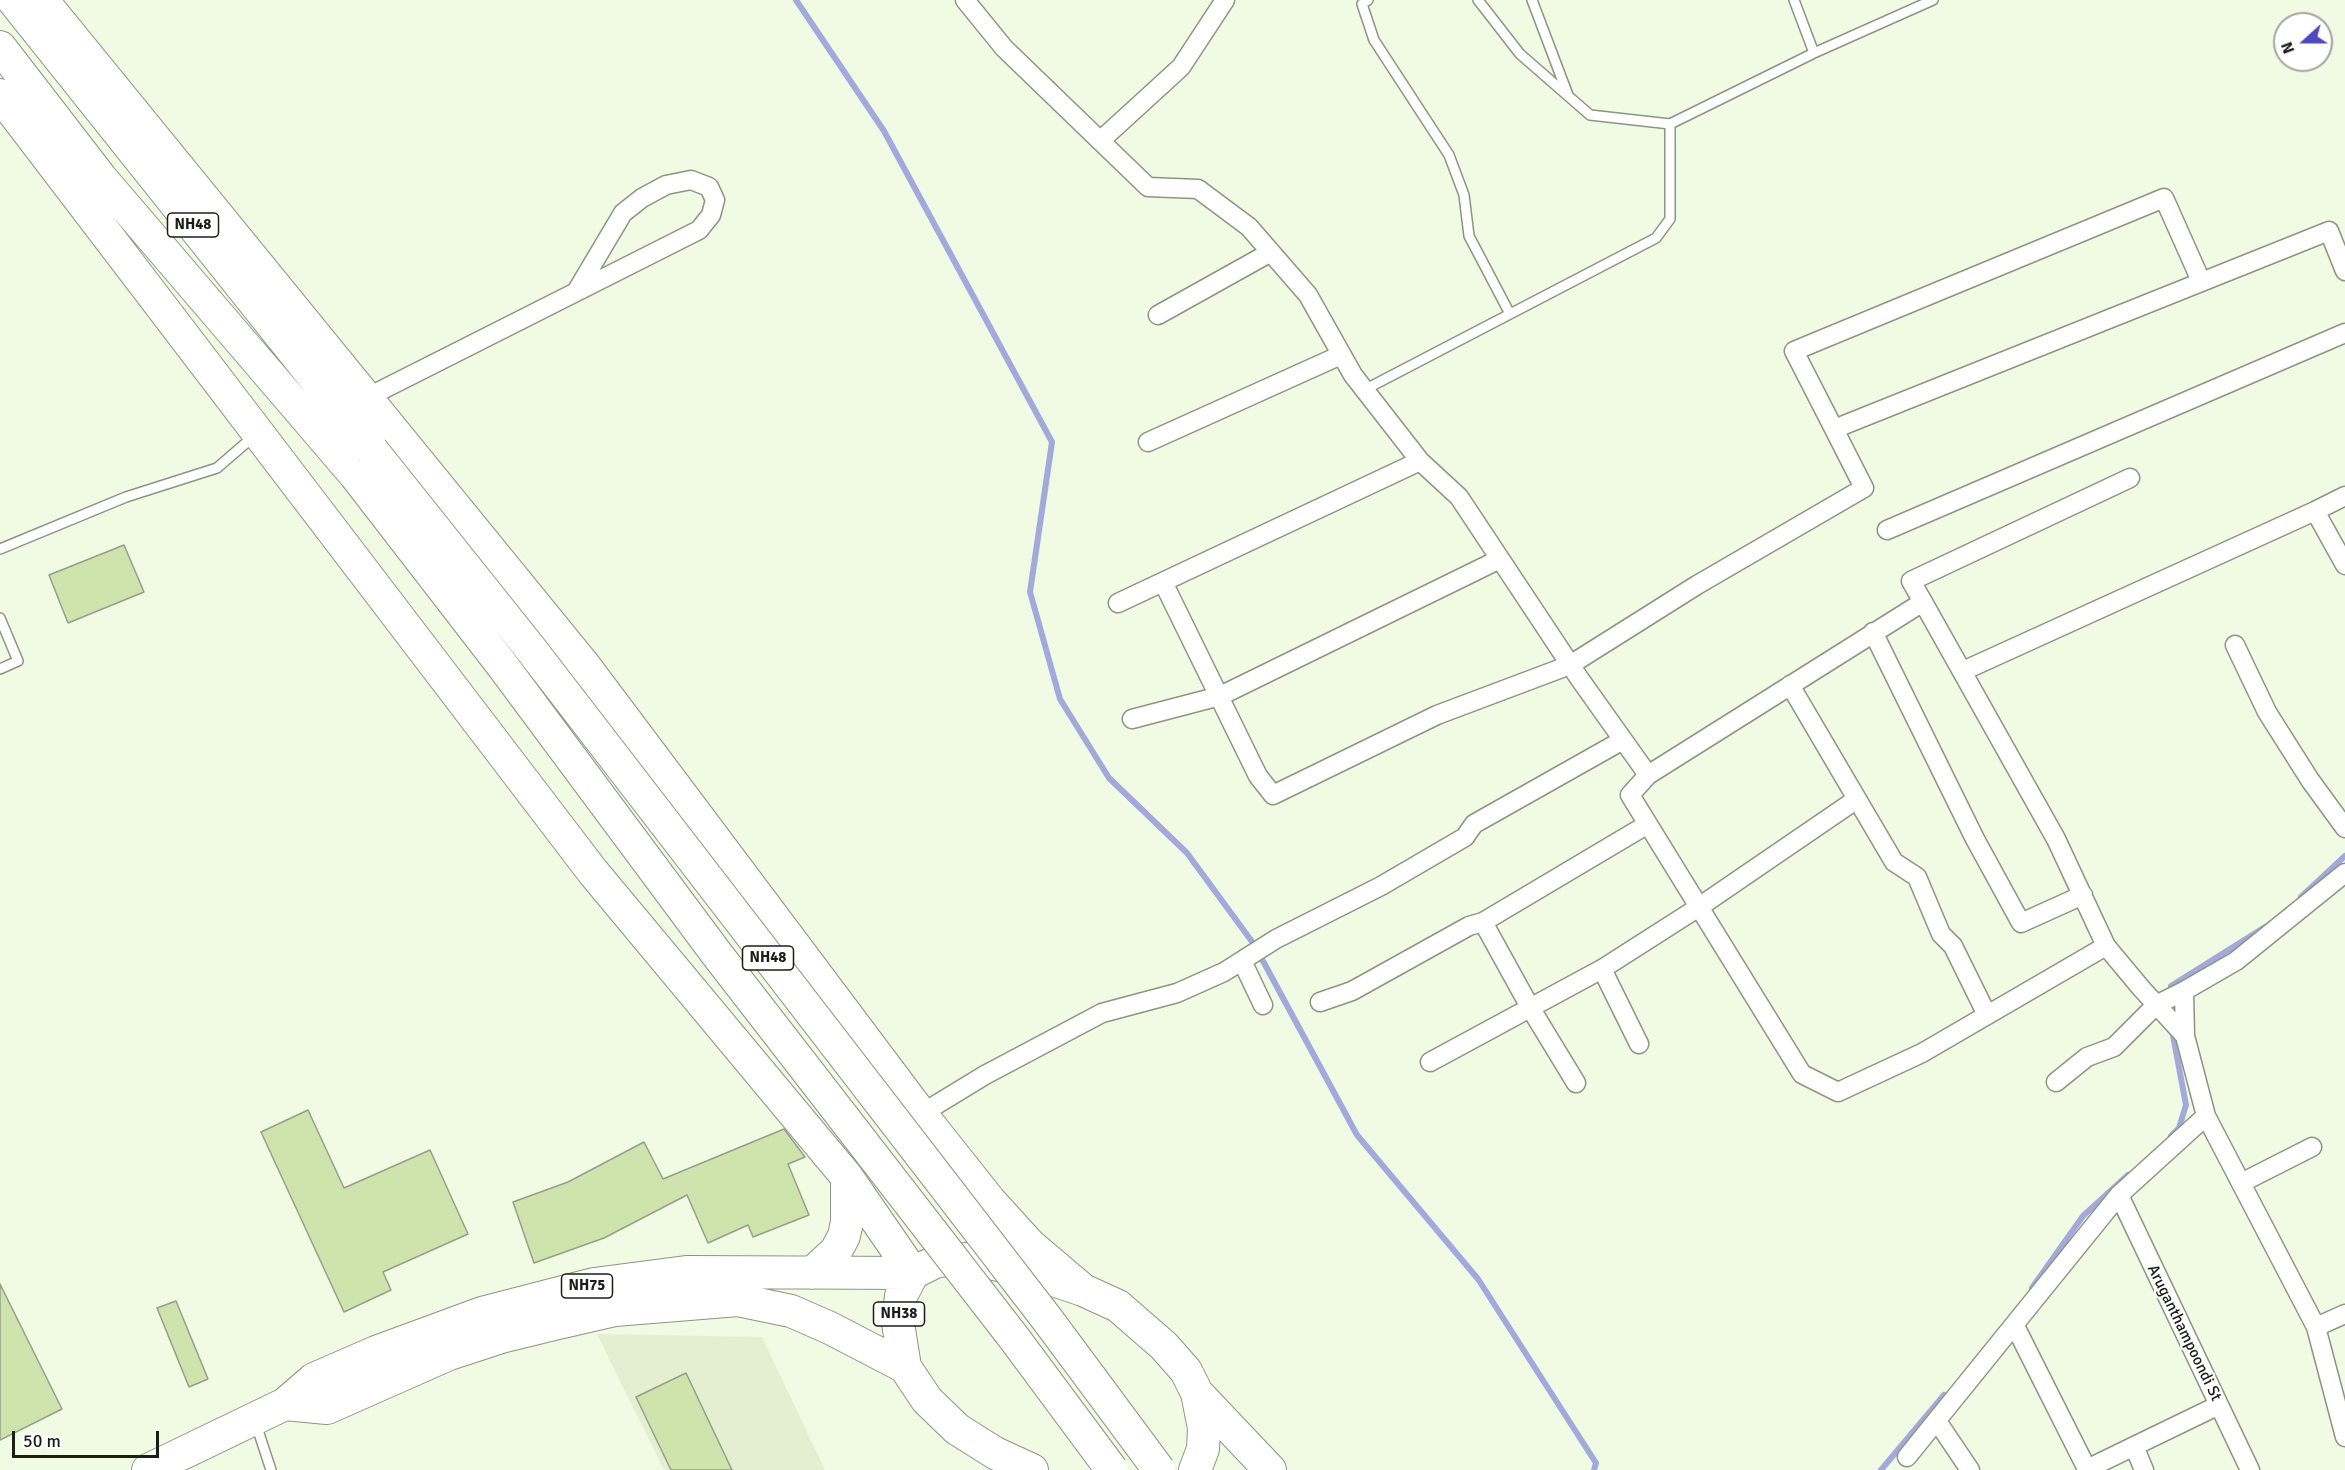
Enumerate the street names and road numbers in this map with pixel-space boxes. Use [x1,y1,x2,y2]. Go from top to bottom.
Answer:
road number: NH48 [168,213,218,237]
road number: NH48 [742,946,794,970]
street label: Aruganthampoondi St [2143,1262,2225,1404]
road number: NH75 [562,1274,612,1298]
road number: NH38 [874,1302,924,1326]

